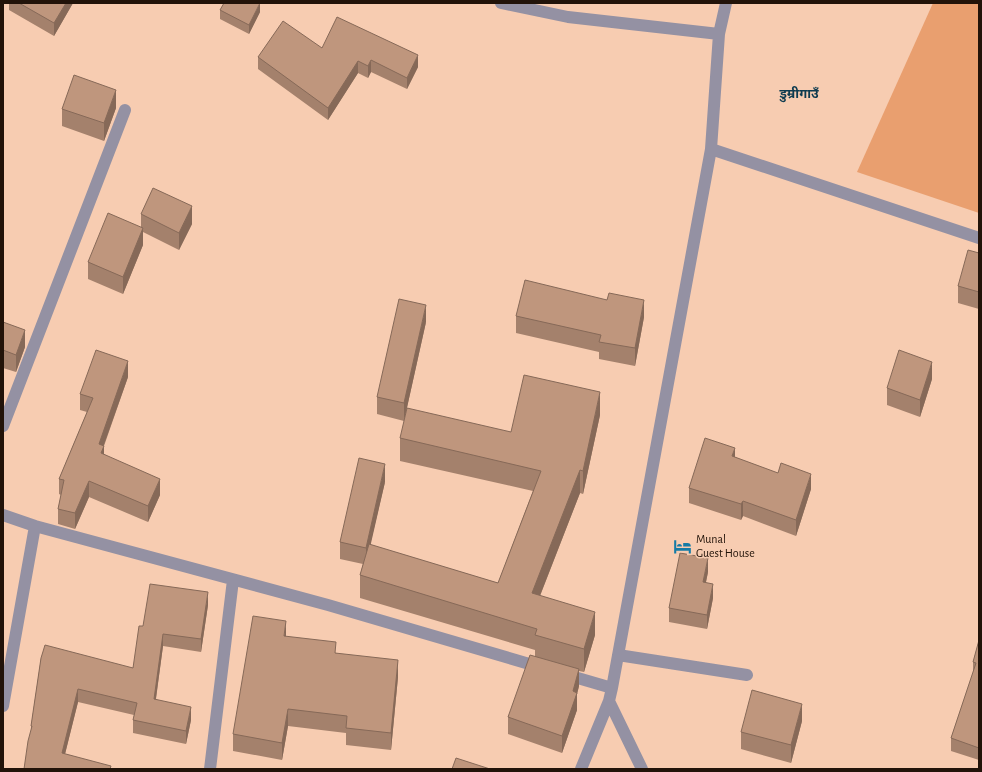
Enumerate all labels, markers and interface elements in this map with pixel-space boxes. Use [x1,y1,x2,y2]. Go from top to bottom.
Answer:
district label: डुम्रीगाउँ [778,86,819,103]
place label: Munal Guest House [696,533,755,559]
hotel icon: Munal Guest House [673,536,693,556]

